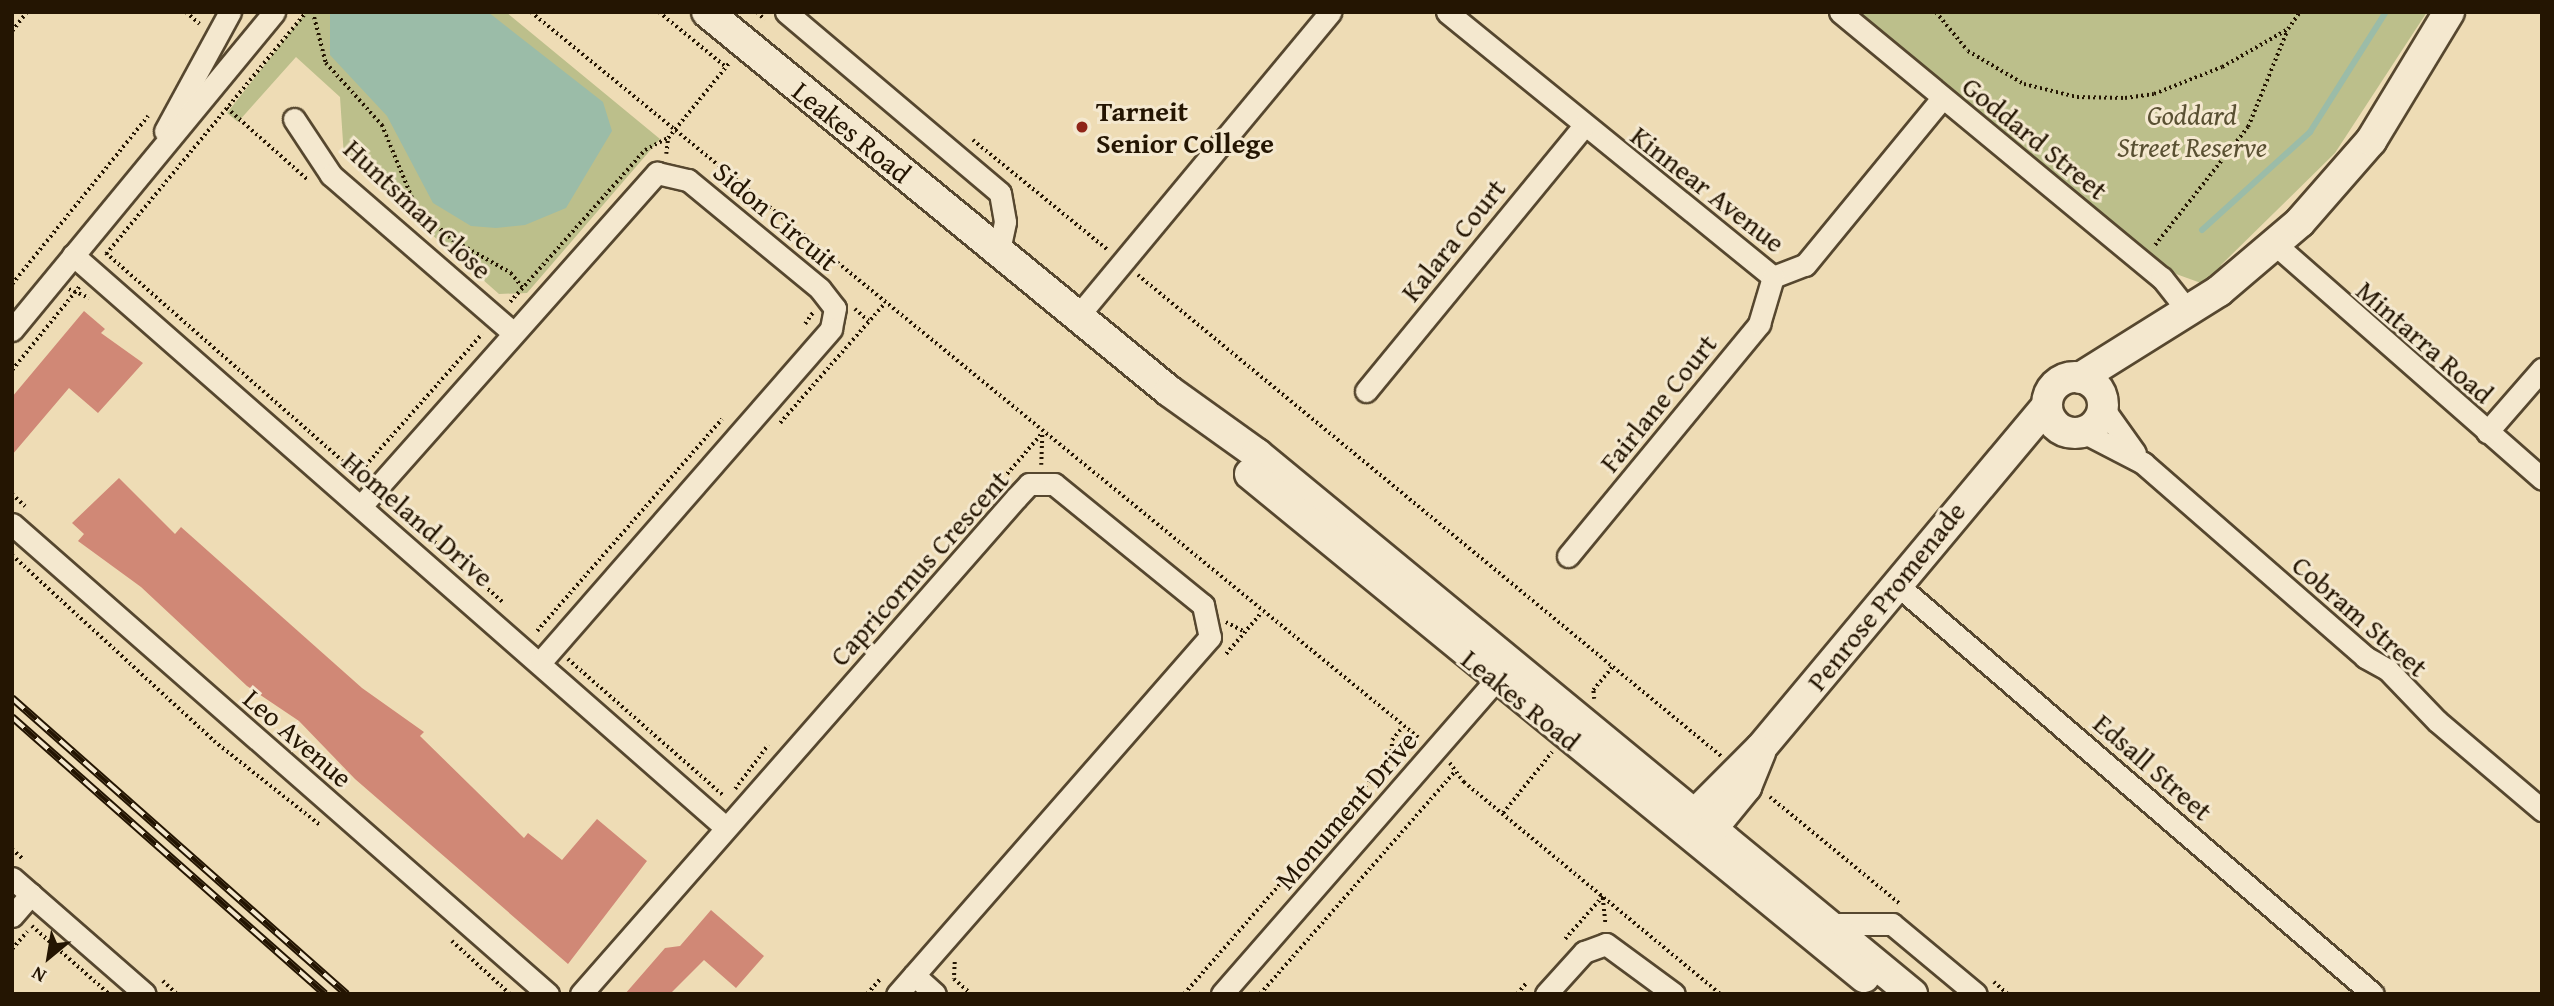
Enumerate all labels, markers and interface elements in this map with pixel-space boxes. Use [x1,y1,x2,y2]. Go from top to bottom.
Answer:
street label: Goddard Street [1956,69,2114,207]
street label: Leakes Road [786,74,918,190]
place label: Tarneit Senior College [1096,94,1274,160]
park label: Goddard Street Reserve [2117,98,2267,164]
marker: Tarneit Senior College [1074,119,1090,135]
street label: Kinnear Avenue [1624,119,1792,259]
street label: Huntsman Close [337,132,499,286]
street label: Sidon Circuit [707,154,845,278]
street label: Kalara Court [1393,172,1513,308]
street label: Mintarra Road [2350,273,2500,411]
street label: Fairlane Court [1592,327,1724,479]
street label: Homeland Drive [335,444,501,594]
street label: Capricornus Crescent [823,463,1015,673]
street label: Penrose Promenade [1800,495,1972,697]
street label: Cobram Street [2285,548,2435,684]
street label: Leakes Road [1455,642,1587,758]
street label: Leo Avenue [237,682,359,794]
street label: Edsall Street [2087,706,2219,828]
street label: Monument Drive [1268,724,1424,896]
north arrow [14,922,84,992]
text: N [26,960,51,990]

